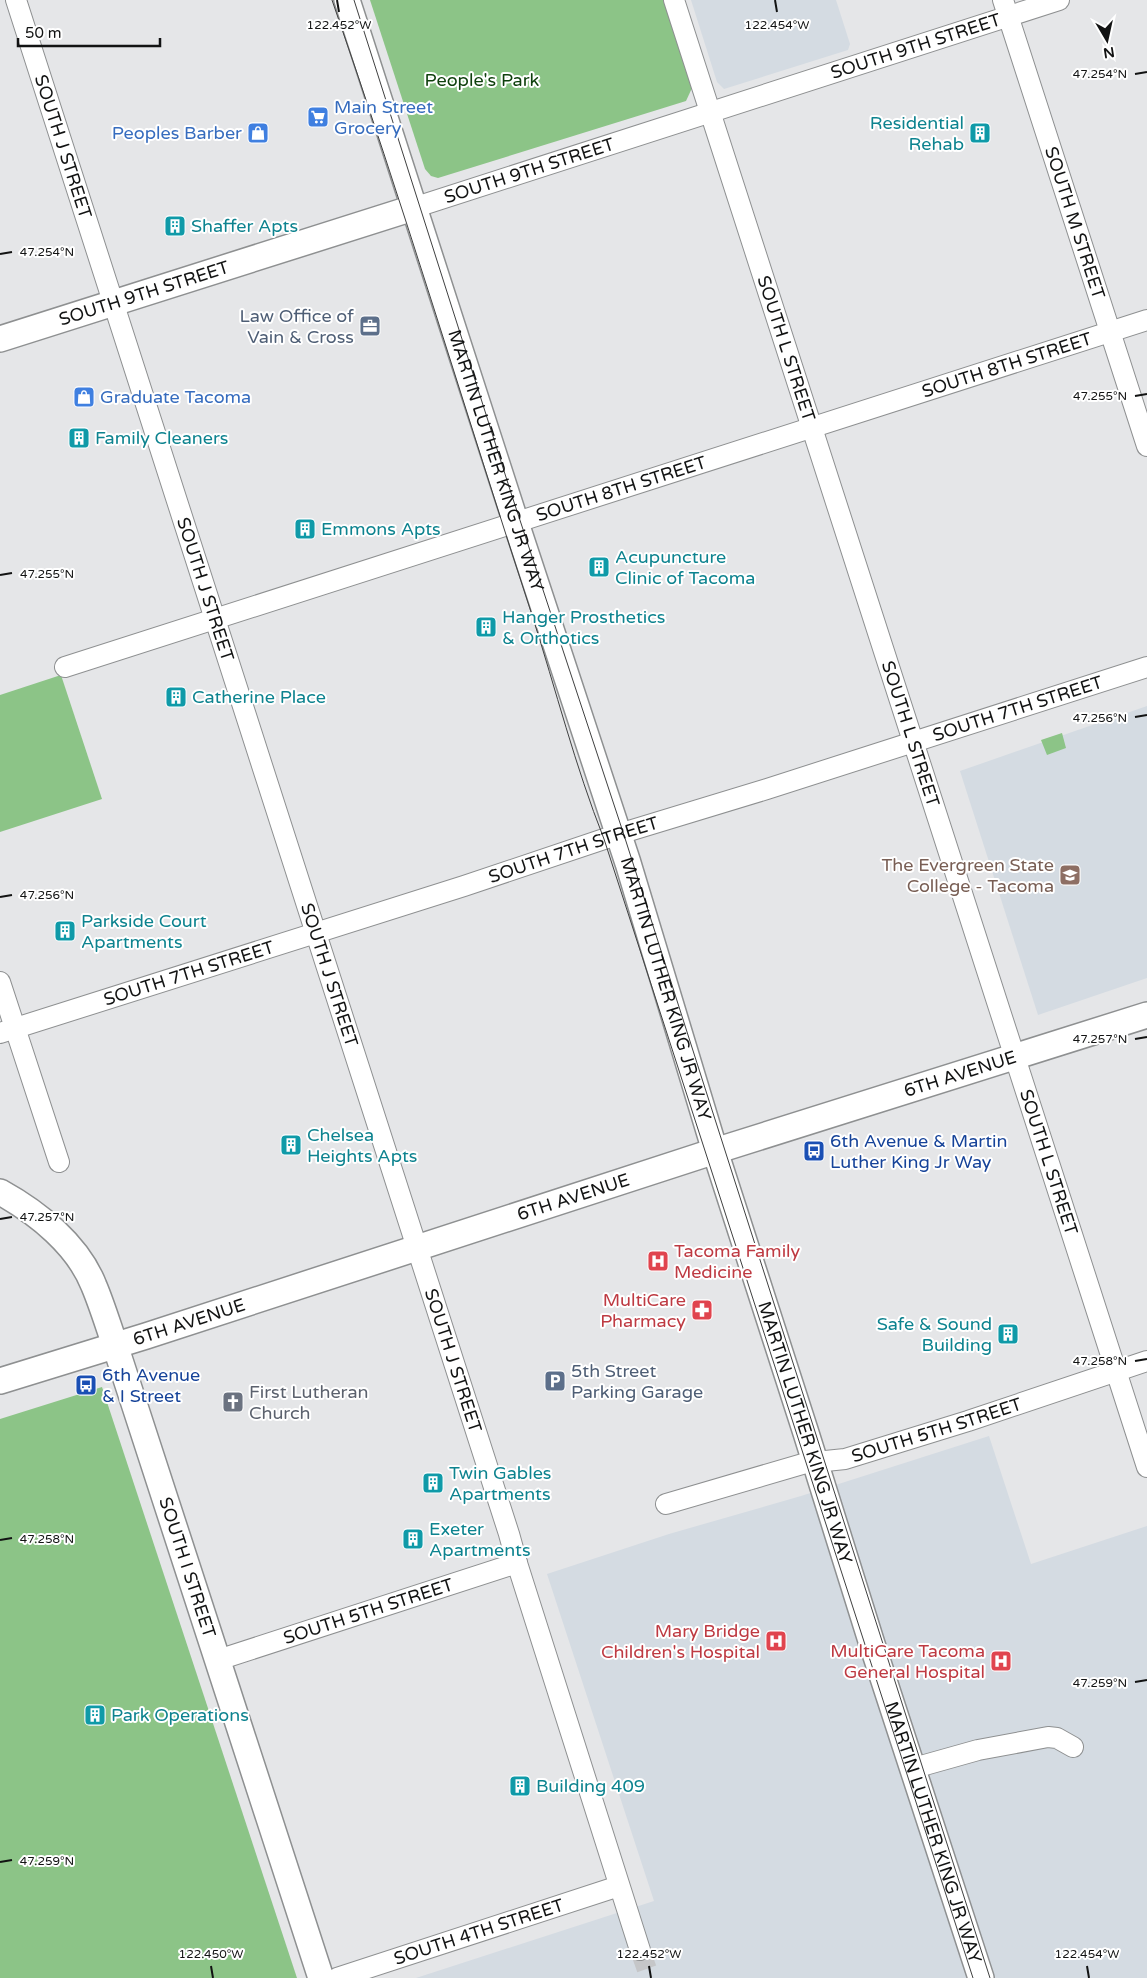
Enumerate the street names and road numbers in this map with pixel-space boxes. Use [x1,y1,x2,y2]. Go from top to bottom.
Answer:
street label: SOUTH 9TH STREET [828,9,1003,84]
street label: SOUTH J STREET [30,72,97,221]
street label: SOUTH 9TH STREET [441,133,617,208]
street label: SOUTH M STREET [1040,144,1110,302]
street label: SOUTH 9TH STREET [56,256,232,331]
street label: SOUTH L STREET [753,273,820,424]
street label: MARTIN LUTHER KING JR WAY [443,327,549,595]
street label: SOUTH 8TH STREET [919,327,1095,403]
street label: SOUTH 8TH STREET [533,451,709,526]
street label: SOUTH J STREET [172,515,239,664]
street label: SOUTH L STREET [877,658,944,809]
street label: SOUTH 7TH STREET [930,671,1105,746]
street label: SOUTH 7TH STREET [486,812,661,888]
street label: MARTIN LUTHER KING JR WAY [616,854,716,1124]
street label: SOUTH J STREET [296,900,363,1050]
street label: SOUTH 7TH STREET [101,936,277,1010]
street label: 6TH AVENUE [901,1046,1019,1102]
street label: SOUTH L STREET [1015,1086,1082,1238]
street label: 6TH AVENUE [514,1169,632,1226]
street label: SOUTH J STREET [420,1286,487,1435]
street label: 6TH AVENUE [130,1293,248,1350]
street label: MARTIN LUTHER KING JR WAY [753,1298,857,1567]
street label: SOUTH 5TH STREET [849,1393,1024,1467]
street label: SOUTH I STREET [154,1494,221,1641]
street label: SOUTH 5TH STREET [281,1573,456,1649]
street label: MARTIN LUTHER KING JR WAY [880,1699,987,1967]
street label: SOUTH 4TH STREET [391,1894,566,1970]

